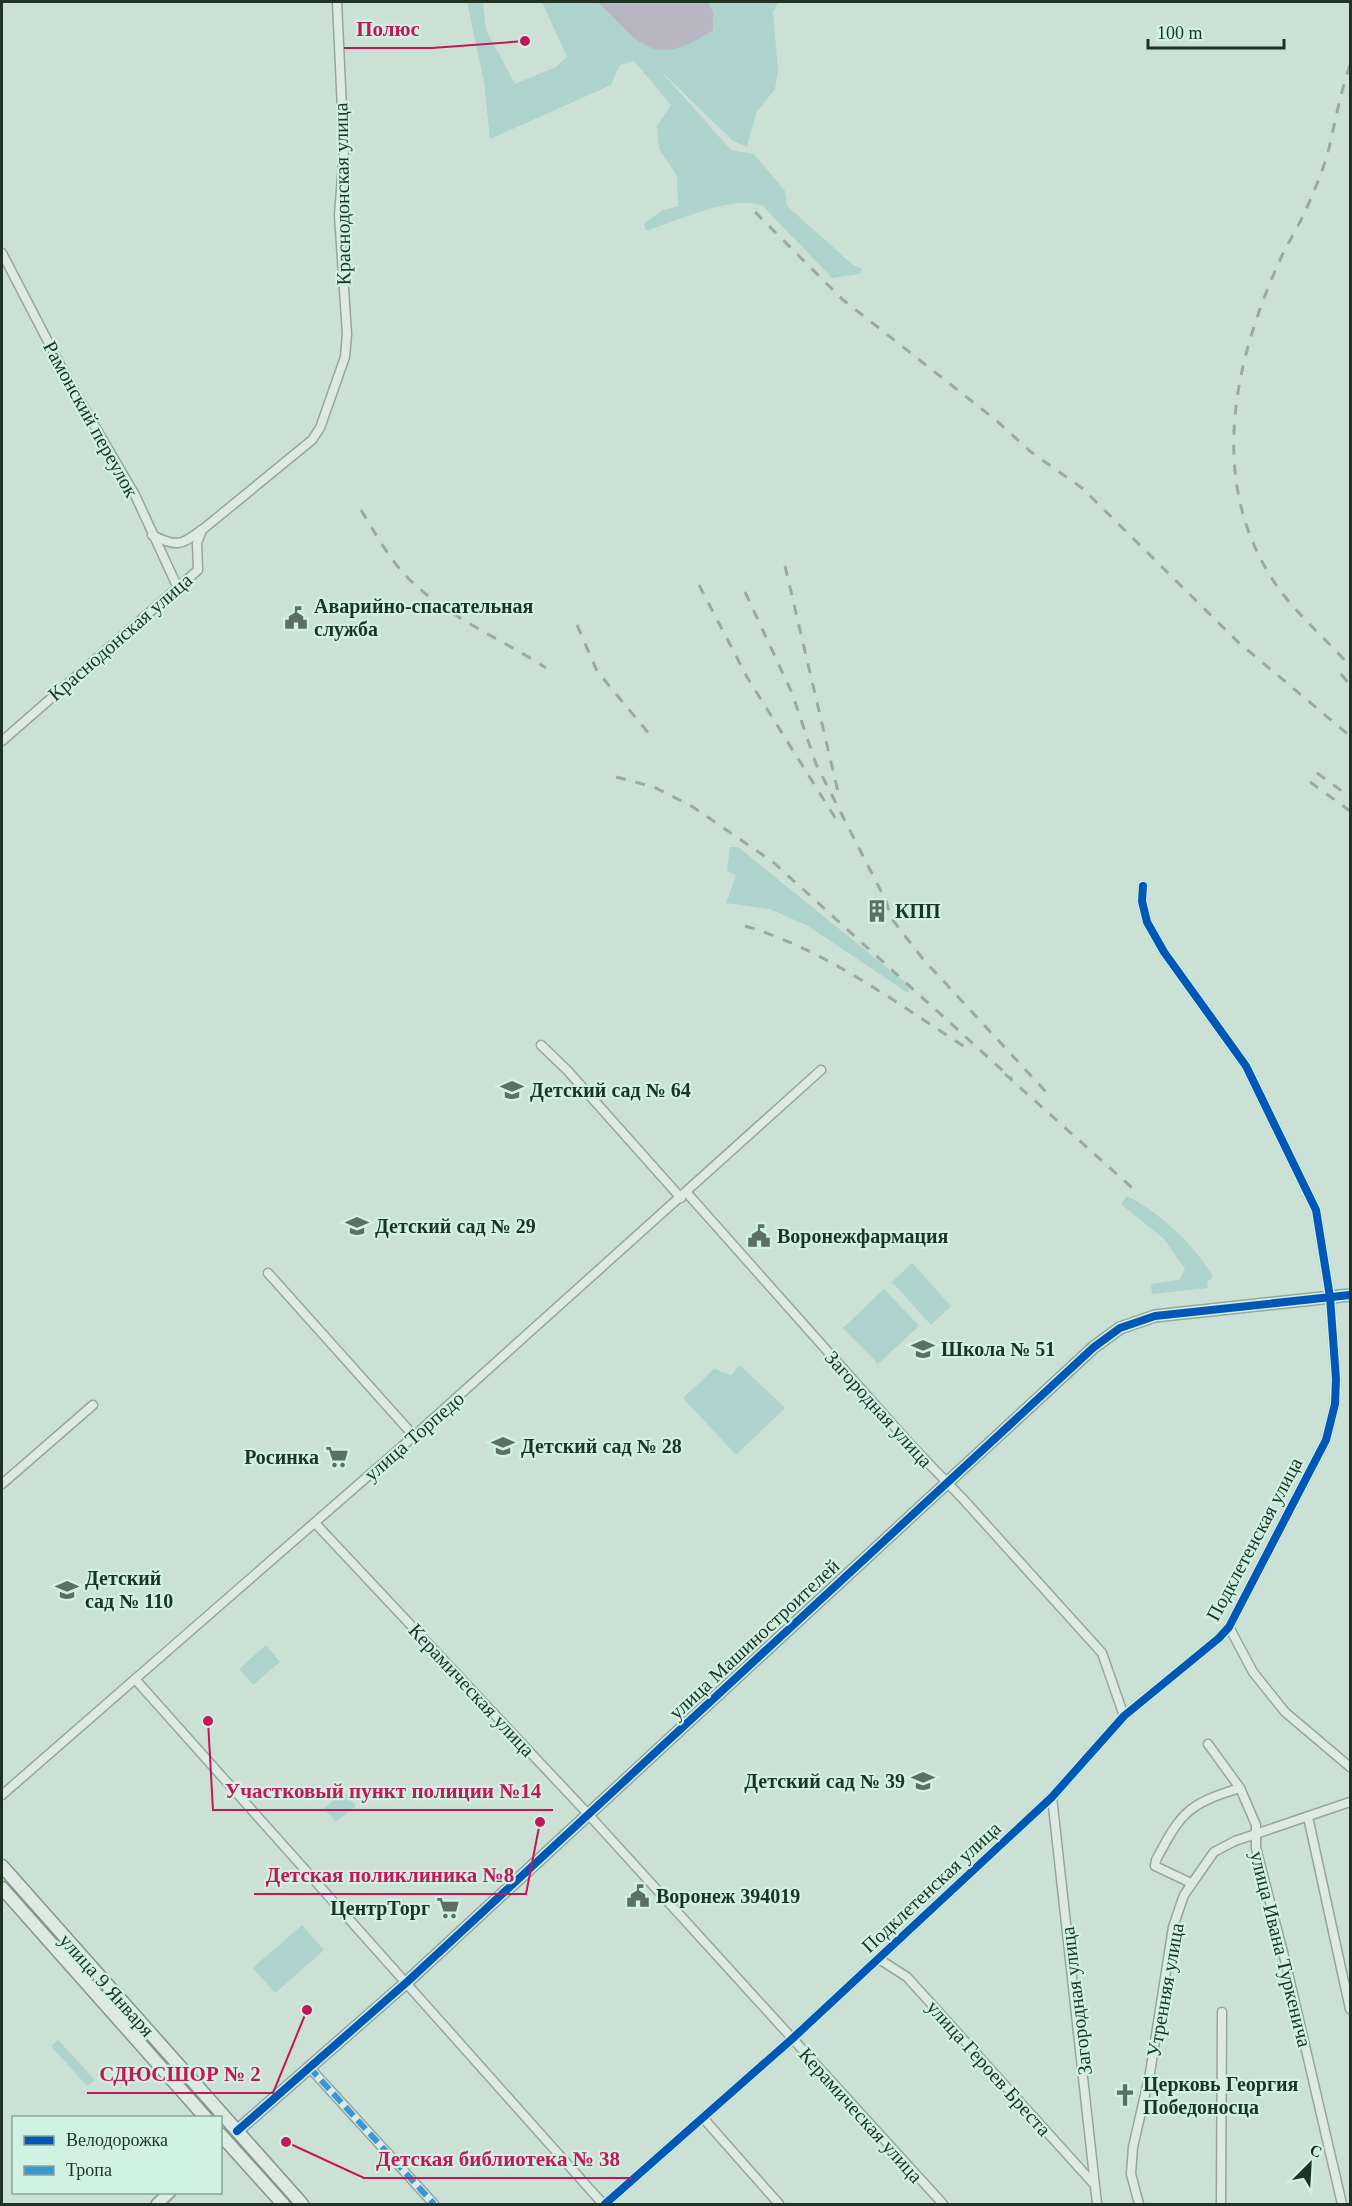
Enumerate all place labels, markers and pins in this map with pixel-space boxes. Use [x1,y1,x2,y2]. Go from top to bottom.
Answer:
callout: Полюс [344,9,432,48]
place label: Аварийно-спасательная служба [314,595,534,641]
public building icon: Аварийно-спасательная служба [283,605,309,631]
building icon: КПП [864,898,890,924]
place label: КПП [895,900,941,922]
school or university icon: Детский сад № 64 [499,1077,525,1103]
place label: Детский сад № 64 [530,1079,691,1102]
school or university icon: Детский сад № 29 [344,1213,370,1239]
place label: Детский сад № 29 [375,1215,536,1238]
public building icon: Воронежфармация [746,1223,772,1249]
place label: Воронежфармация [777,1225,949,1248]
school or university icon: Школа № 51 [910,1336,936,1362]
place label: Школа № 51 [941,1338,1055,1360]
school or university icon: Детский сад № 28 [490,1433,516,1459]
place label: Детский сад № 28 [521,1435,682,1458]
supermarket icon: Росинка [324,1444,350,1470]
place label: Росинка [244,1446,319,1468]
place label: Детский сад № 110 [85,1567,173,1612]
school or university icon: Детский сад № 110 [54,1577,80,1603]
school or university icon: Детский сад № 39 [910,1768,936,1794]
place label: Детский сад № 39 [744,1770,905,1793]
callout: Участковый пункт полиции №14 [213,1771,553,1810]
callout: Детская поликлиника №8 [254,1855,526,1894]
public building icon: Воронеж 394019 [625,1883,651,1909]
place label: Воронеж 394019 [656,1885,800,1908]
supermarket icon: ЦентрТорг [435,1895,461,1921]
place label: ЦентрТорг [330,1897,430,1920]
callout: СДЮСШОР № 2 [87,2054,273,2093]
place label: Церковь Георгия Победоносца [1143,2073,1299,2118]
church icon: Церковь Георгия Победоносца [1112,2082,1138,2108]
callout: Детская библиотека № 38 [364,2139,632,2178]

